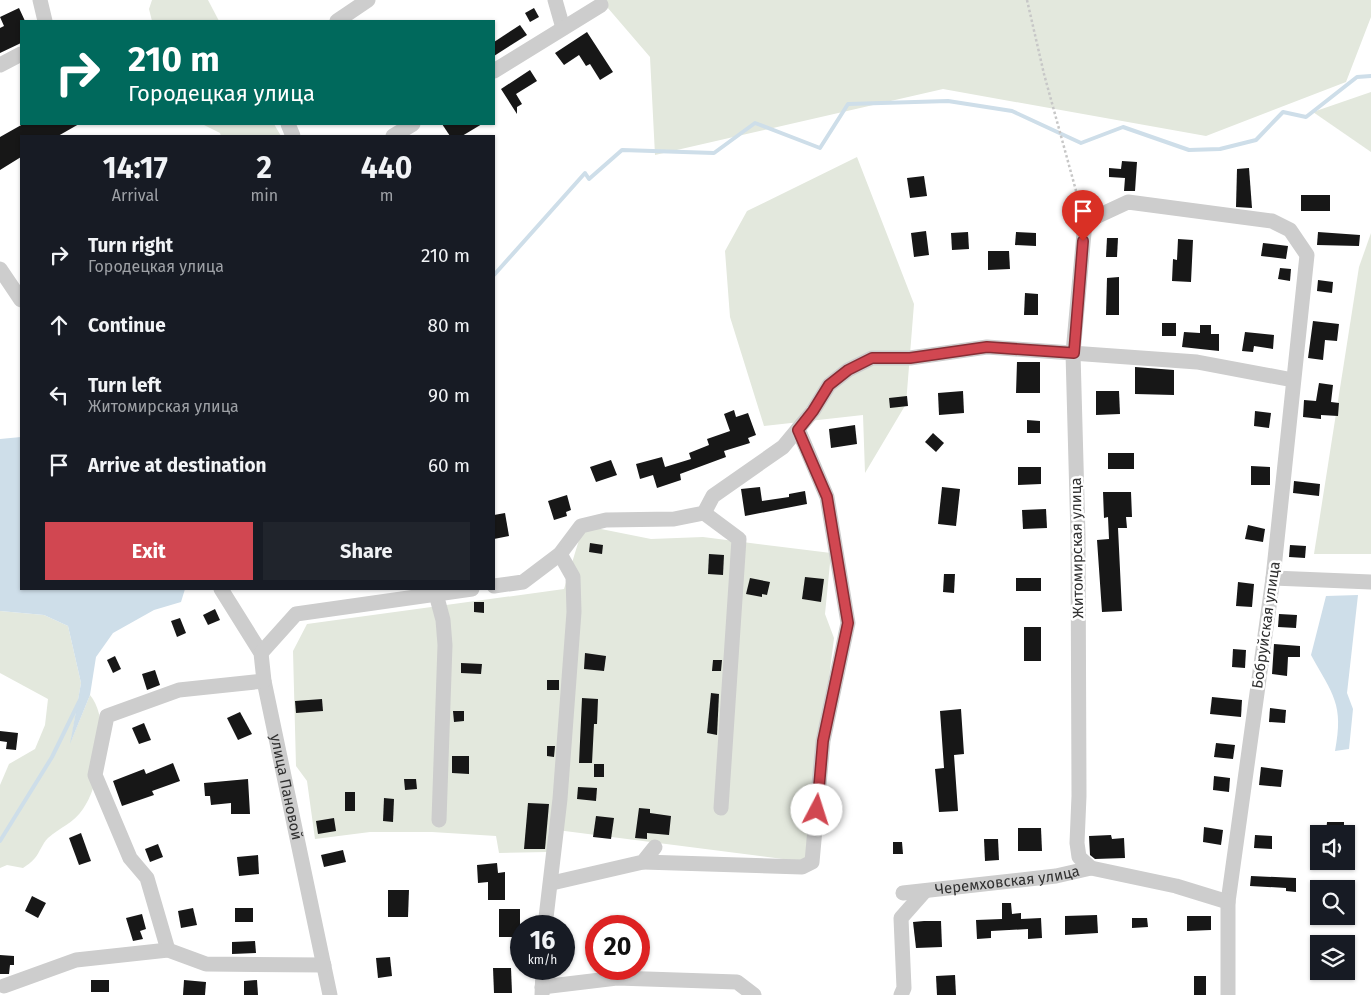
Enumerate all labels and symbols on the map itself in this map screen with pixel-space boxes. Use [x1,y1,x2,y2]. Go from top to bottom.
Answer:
pin [1062,190,1104,241]
street label: Житомирская улица [1067,477,1087,619]
street label: Бобруйская улица [1248,560,1284,690]
street label: улица Пановой [266,732,306,842]
position arrow [790,783,842,835]
street label: Черемховская улица [934,862,1081,898]
speed limit sign: 20 [585,915,650,980]

